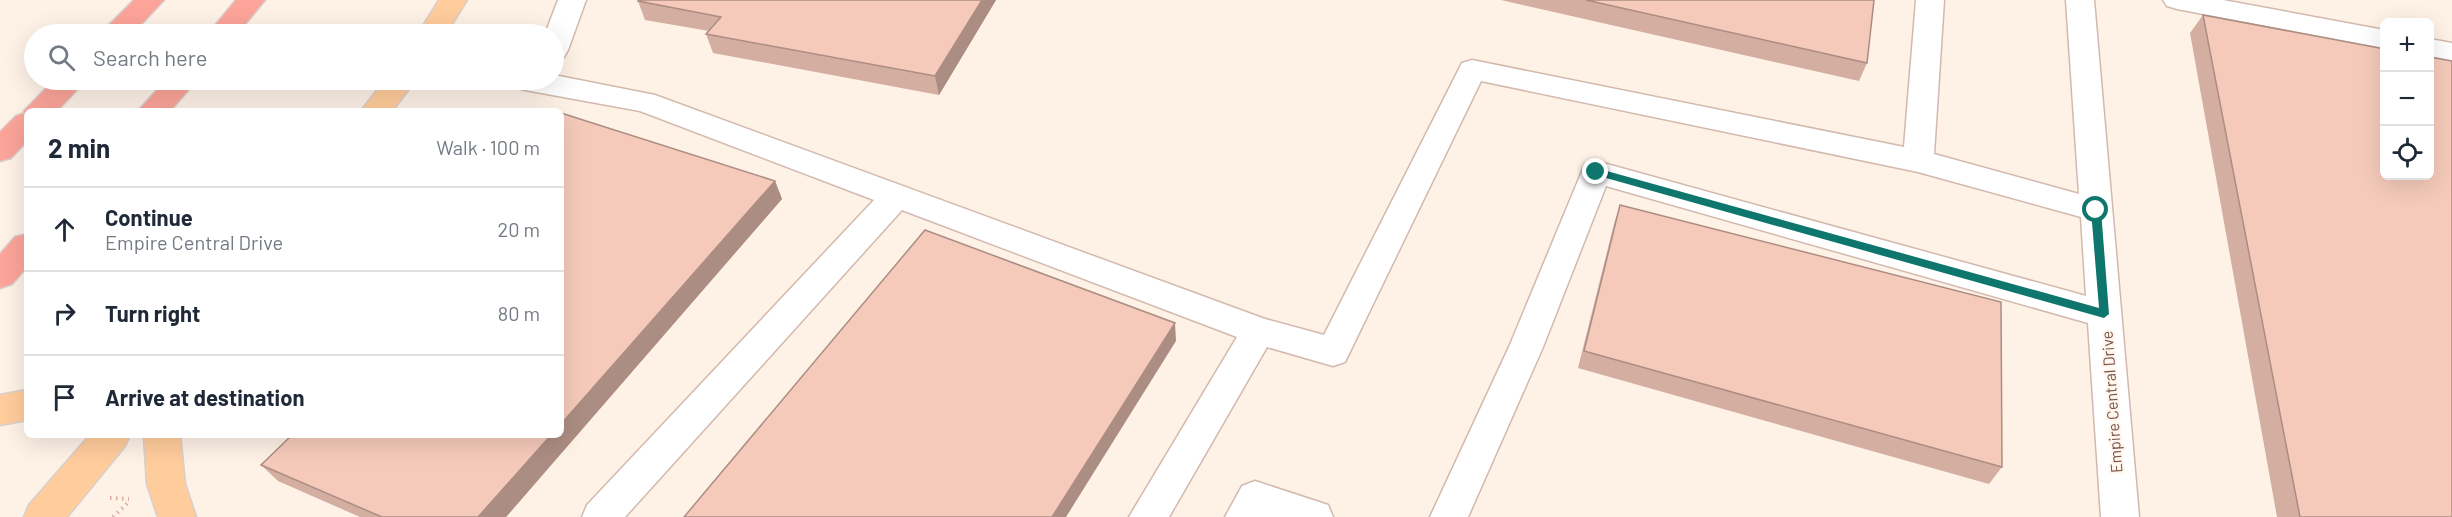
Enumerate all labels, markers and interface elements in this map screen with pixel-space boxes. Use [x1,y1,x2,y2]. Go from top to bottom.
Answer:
map controls [2380,18,2434,180]
button: + [2380,18,2434,72]
search box [24,24,564,90]
icon: search [45,41,78,74]
text: Search here [93,44,207,70]
button: − [2380,72,2434,126]
button: locate [2380,126,2434,180]
text: 2 min [48,132,110,163]
text: Walk · 100 m [436,135,540,159]
route end [1582,158,1608,184]
route start [2082,196,2108,222]
text: Continue [105,204,193,230]
icon: ahead [48,213,81,246]
text: 20 m [497,217,540,241]
text: Empire Central Drive [105,230,283,254]
icon: right [48,297,81,330]
text: Turn right [105,300,200,326]
text: 80 m [498,301,540,325]
street label: Empire Central Drive [2097,330,2125,474]
icon: arrive [48,381,81,414]
text: Arrive at destination [105,384,304,410]

